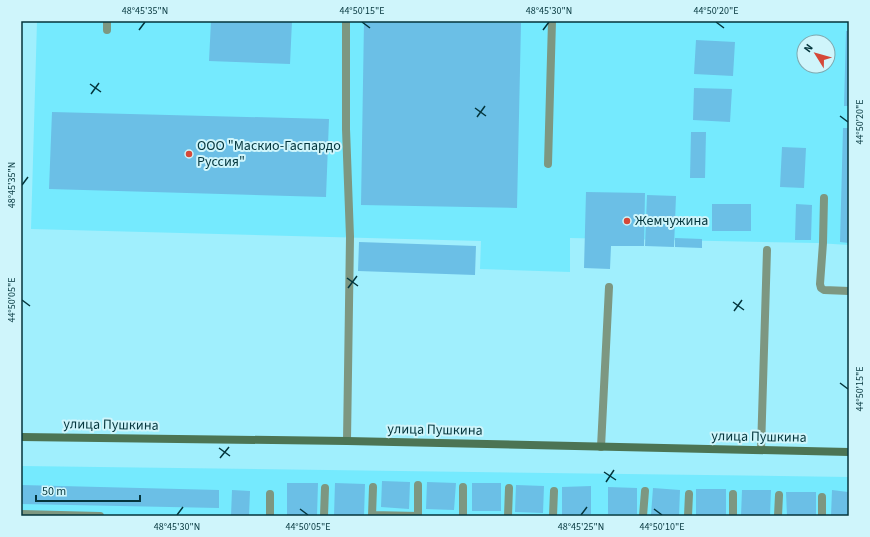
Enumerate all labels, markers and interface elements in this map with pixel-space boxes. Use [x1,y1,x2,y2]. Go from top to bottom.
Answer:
text: 48°45'35"N [122,4,168,18]
text: 44°50'15"E [339,4,385,18]
text: 48°45'30"N [526,4,572,18]
text: 44°50'20"E [693,4,739,18]
north arrow [796,34,836,74]
text: N [800,41,817,56]
text: 44°50'20"E [853,99,867,145]
place label: ООО "Маскио-Гаспардо Руссия" [197,136,341,172]
marker: ООО "Маскио-Гаспардо Руссия" [184,149,194,159]
text: 48°45'35"N [5,162,19,208]
place label: Жемчужина [635,211,708,231]
marker: Жемчужина [622,216,632,226]
text: 44°50'05"E [5,277,19,323]
text: 44°50'15"E [853,366,867,412]
street label: улица Пушкина [63,414,159,436]
street label: улица Пушкина [387,419,483,441]
street label: улица Пушкина [711,426,807,448]
scale bar [36,477,140,503]
text: 50 m [42,483,66,500]
text: 48°45'30"N [154,520,200,534]
text: 44°50'05"E [285,520,331,534]
text: 48°45'25"N [558,520,604,534]
text: 44°50'10"E [639,520,685,534]

